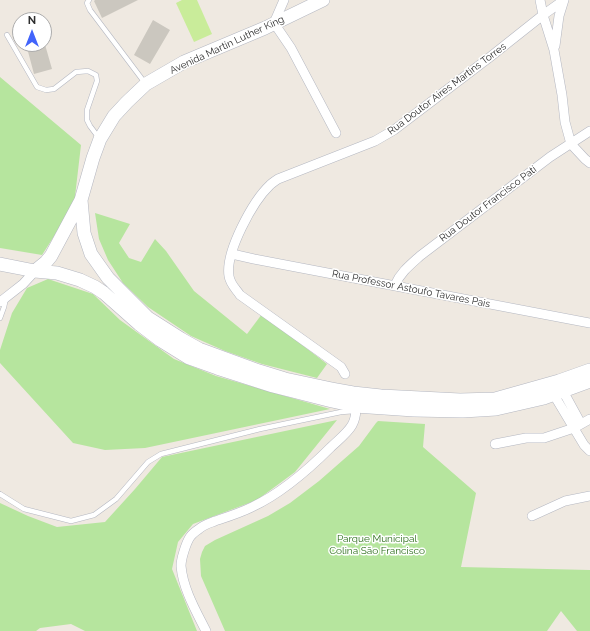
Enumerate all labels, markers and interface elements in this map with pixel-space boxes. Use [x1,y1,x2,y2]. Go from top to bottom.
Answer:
north arrow [12,12,52,52]
street label: Avenida Martin Luther King [168,13,286,77]
text: N [28,14,36,27]
street label: Rua Doutor Aires Martins Torres [385,41,509,137]
street label: Rua Doutor Francisco Pati [437,164,539,244]
street label: Rua Professor Astoufo Tavares Pais [331,268,491,310]
park label: Parque Municipal Colina São Francisco [329,533,425,556]

